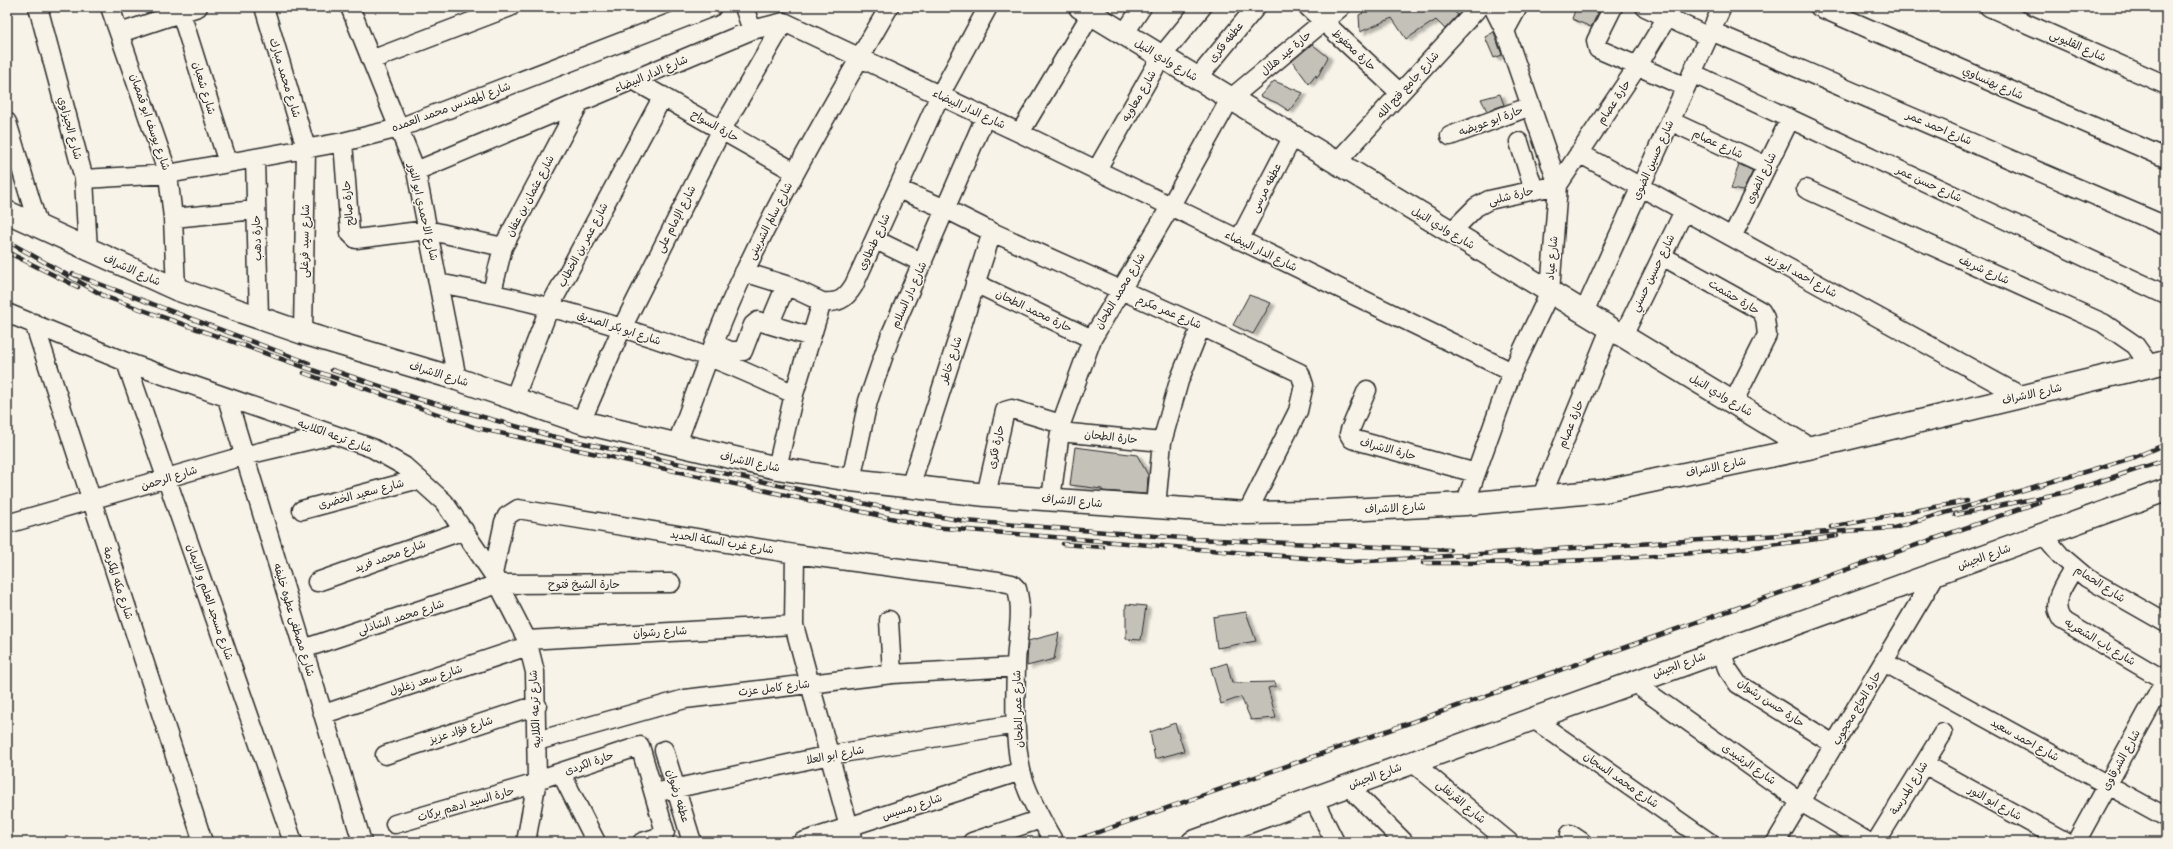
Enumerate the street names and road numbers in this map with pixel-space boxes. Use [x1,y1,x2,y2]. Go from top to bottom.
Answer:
street label: عطفه فكرى [1206,19,1246,65]
street label: حارة محفوظ [1329,26,1379,74]
street label: حارة عيد هلال [1258,28,1314,78]
street label: شارع القليوبى [2047,28,2108,66]
street label: شارع وادي النيل [1131,36,1200,86]
street label: شارع محمد مبارك [265,37,303,120]
street label: شارع جامع فتح الله [1374,49,1443,123]
street label: شارع الدار البيضاء [612,53,691,97]
street label: شارع شعبان [188,60,218,117]
street label: شارع بهنساوي [1960,64,2025,104]
street label: شارع معاويه [1119,68,1161,125]
street label: شارع يوسف ابو قمصان [125,72,173,173]
street label: حارة عصام [1594,77,1635,128]
street label: شارع المهندس محمد العمده [390,79,513,136]
street label: شارع الدار البيضاء [930,86,1008,133]
street label: شارع الجيزاوي [53,95,85,161]
street label: حارة ابو عويضه [1457,103,1525,140]
street label: حارة السواح [689,107,741,146]
street label: شارع احمد عمر [1902,108,1974,150]
street label: شارع حسين الضوى [1630,118,1678,203]
street label: شارع عصام [1690,127,1745,163]
street label: شارع الضوى [1743,150,1781,207]
street label: شارع عثمان بن عفان [503,153,559,240]
street label: شارع الاحمدي ابو النور [403,161,441,263]
street label: عطفه مرسى [1248,161,1285,215]
street label: شارع حسن عمر [1892,163,1964,207]
street label: حارة صالح [340,180,357,226]
street label: شارع سالم الشربينى [745,180,797,263]
street label: شارع الإمام على [653,183,700,256]
street label: حارة شلبى [1487,184,1535,209]
street label: شارع عمر بن الخطاب [555,201,613,290]
street label: شارع سيد فرغلى [298,204,314,278]
street label: شارع وادي النيل [1408,204,1477,254]
street label: شارع طنطاوى [855,212,895,273]
street label: حارة دهب [250,215,265,261]
street label: شارع الدار البيضاء [1222,228,1299,276]
street label: شارع حسين حسني [1629,232,1681,316]
street label: شارع عياد [1544,235,1562,281]
street label: شارع محمد الطحان [1092,250,1150,333]
street label: شارع احمد ابو زيد [1762,250,1839,302]
street label: شارع الاشراف [101,252,163,290]
street label: شارع شريف [1956,253,2011,289]
street label: شارع دار السلام [889,260,931,331]
street label: حارة حشمت [1706,277,1762,317]
street label: حارة محمد الطحان [994,287,1074,335]
street label: شارع عمر مكرم [1134,292,1204,333]
street label: شارع ابو بكر الصديق [575,308,662,350]
street label: شارع خاطر [937,335,967,387]
street label: شارع الاشراف [407,359,470,391]
street label: شارع وادي النيل [1686,371,1755,421]
street label: شارع الاشراف [2001,381,2064,409]
street label: حارة عصام [1555,398,1588,451]
street label: شارع ترعه الكلابيه [295,417,374,457]
street label: حارة فكرى [985,424,1007,470]
street label: حارة الطحان [1084,428,1138,446]
street label: حارة الاشراف [1359,435,1417,463]
street label: شارع الاشراف [718,449,781,477]
street label: شارع الاشراف [1685,454,1748,482]
street label: شارع الرحمن [139,463,199,495]
street label: شارع سعيد الخضرى [317,476,406,514]
street label: شارع الاشراف [1041,492,1103,512]
street label: شارع الاشراف [1364,500,1426,518]
street label: شارع غرب السكة الحديد [669,527,775,559]
street label: شارع محمد فريد [353,537,428,577]
street label: شارع الجيش [1956,541,2013,575]
street label: شارع مسجد العلم و الايمان [182,542,236,662]
street label: شارع مكه المكرمة [98,545,136,622]
street label: شارع مصطفى عطوه خليفه [269,562,317,679]
street label: شارع الحمام [2071,563,2128,607]
street label: حارة الشيخ فتوح [548,578,620,592]
street label: شارع محمد الشاذلى [356,597,446,639]
street label: شارع باب الشعريه [2061,616,2138,670]
street label: شارع رشوان [633,624,688,642]
street label: شارع الجيش [1651,649,1708,683]
street label: شارع سعد زغلول [388,662,465,700]
street label: حارة الحاج محجوب [1830,668,1885,748]
street label: شارع ترعه الكلابيه [526,670,546,748]
street label: شارع عمر الطحان [1010,670,1028,748]
street label: حارة حسن رشوان [1735,676,1807,731]
street label: شارع كامل عزت [737,677,811,701]
street label: شارع فؤاد عزيز [427,714,495,749]
street label: شارع احمد سعيد [1988,716,2061,766]
street label: شارع الشرقاوى [2099,727,2145,794]
street label: شارع الرشيدى [1718,741,1778,789]
street label: شارع ابو العلا [805,743,866,769]
street label: حارة الكردى [563,749,615,777]
street label: شارع محمد السجان [1580,749,1661,812]
street label: شارع المدرسة [1888,759,1932,818]
street label: شارع الجيش [1347,760,1404,794]
street label: عطفه رضوان [663,768,692,825]
street label: شارع القرنفلى [1432,778,1488,828]
street label: شارع ابو النور [1964,783,2024,825]
street label: حارة السيد ادهم بركات [416,784,516,826]
street label: شارع رمسيس [880,791,944,825]

